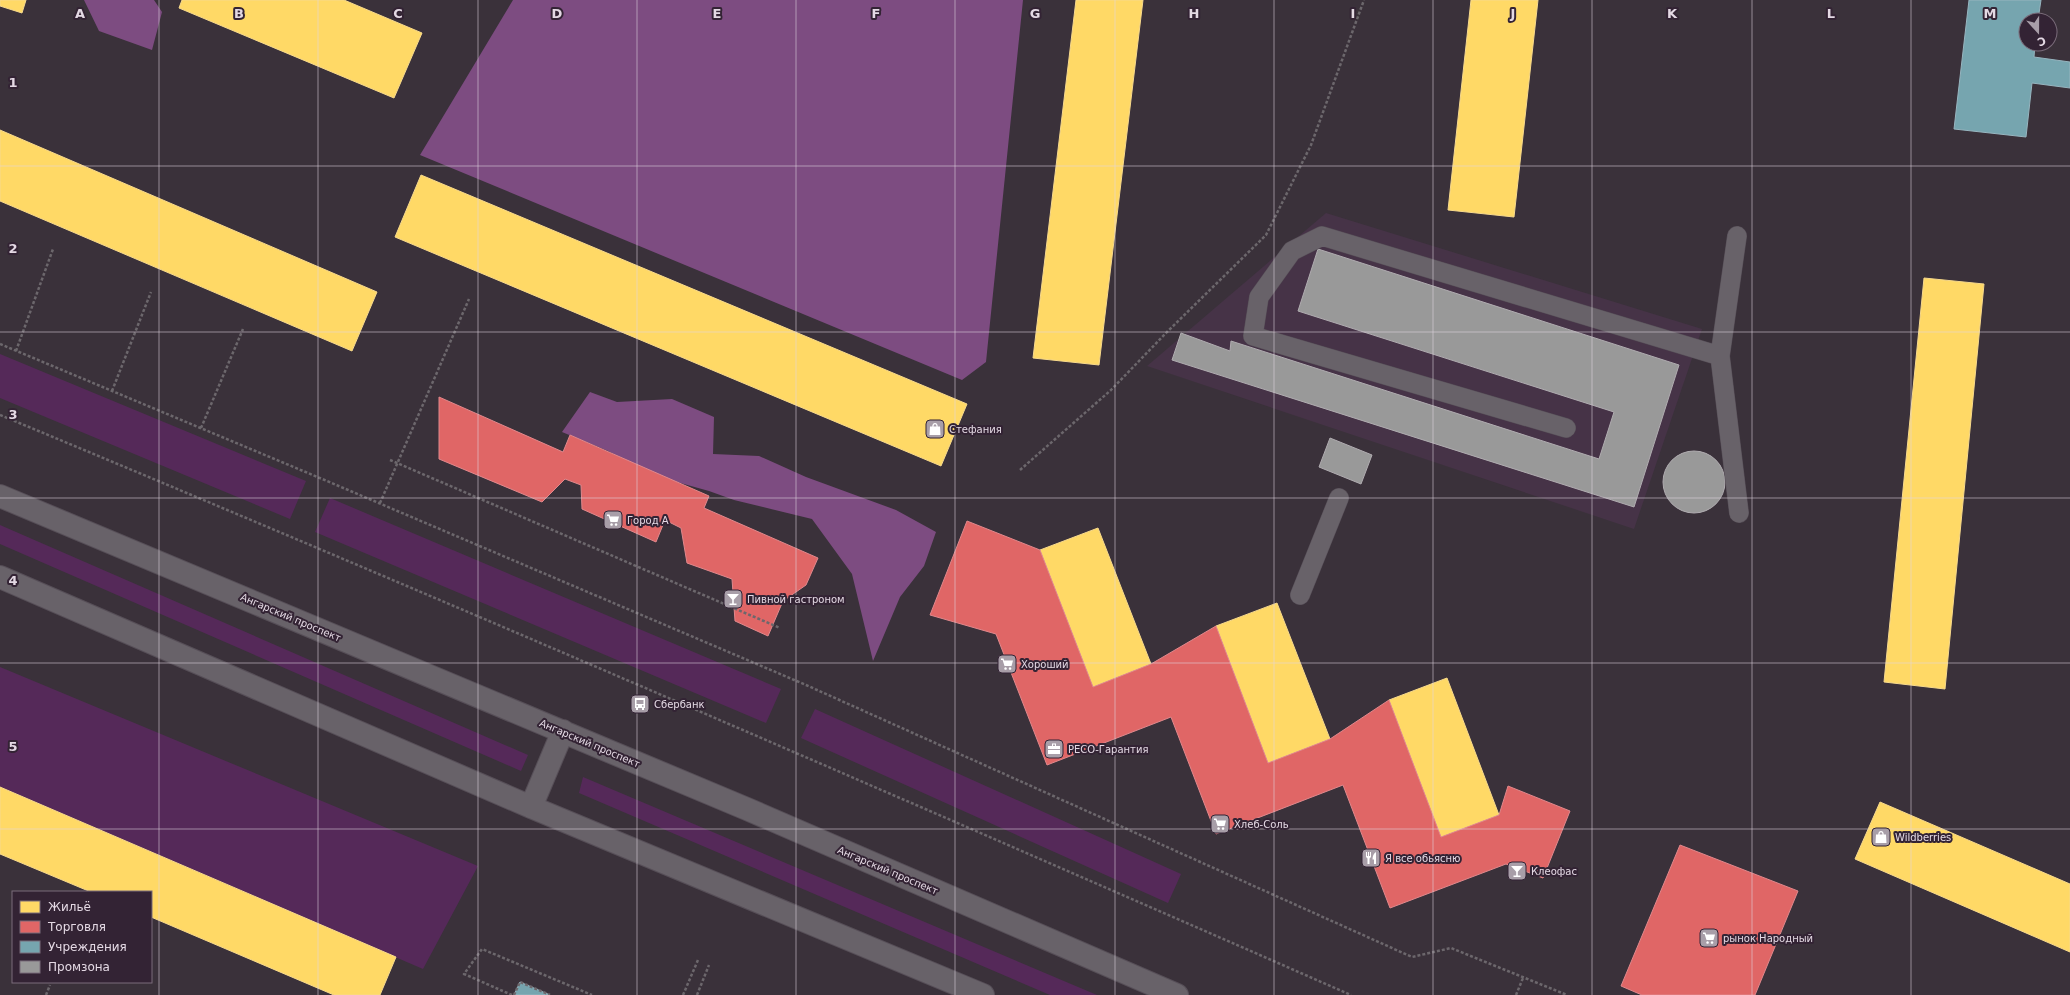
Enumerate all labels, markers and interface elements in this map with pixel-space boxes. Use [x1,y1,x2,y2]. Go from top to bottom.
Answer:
text: A [75,6,85,21]
text: B [234,6,244,21]
text: C [393,6,403,21]
text: D [552,6,563,21]
text: E [713,6,721,21]
text: F [872,6,880,21]
text: G [1030,6,1040,21]
text: H [1189,6,1199,21]
text: I [1351,6,1355,21]
text: J [1510,6,1515,21]
text: K [1667,6,1678,21]
text: L [1827,6,1835,21]
text: M [1984,6,1996,21]
north arrow [2018,12,2058,52]
text: С [2035,33,2048,48]
text: 1 [8,75,18,90]
text: 2 [8,241,18,256]
text: 3 [8,407,18,422]
shop icon: Стефания [924,418,946,440]
place label: Стефания [949,424,1002,435]
supermarket icon: Город А [602,509,624,531]
place label: Город А [627,515,669,526]
text: 4 [8,573,18,588]
bar icon: Пивной гастроном [722,588,744,610]
street label: Ангарский проспект [239,591,343,644]
place label: Пивной гастроном [747,594,845,605]
supermarket icon: Хороший [996,653,1018,675]
place label: Хороший [1021,659,1069,670]
bus stop icon: Сбербанк [629,693,651,715]
place label: Сбербанк [654,699,705,710]
street label: Ангарский проспект [538,717,642,770]
office icon: РЕСО-Гарантия [1043,738,1065,760]
text: 5 [8,739,18,754]
place label: РЕСО-Гарантия [1068,744,1148,755]
supermarket icon: Хлеб-Соль [1209,813,1231,835]
place label: Хлеб-Соль [1234,819,1289,830]
shop icon: Wildberries [1870,826,1892,848]
place label: Wildberries [1895,832,1951,843]
street label: Ангарский проспект [836,844,940,897]
restaurant icon: Я все обьясню [1360,847,1382,869]
place label: Я все обьясню [1385,853,1461,864]
bar icon: Клеофас [1506,860,1528,882]
place label: Клеофас [1531,866,1577,877]
legend [12,891,152,983]
text: Жильё [48,900,91,914]
text: Торговля [47,920,106,934]
supermarket icon: рынок Народный [1698,927,1720,949]
place label: рынок Народный [1723,933,1813,944]
text: Учреждения [48,940,127,954]
text: Промзона [48,960,110,974]

